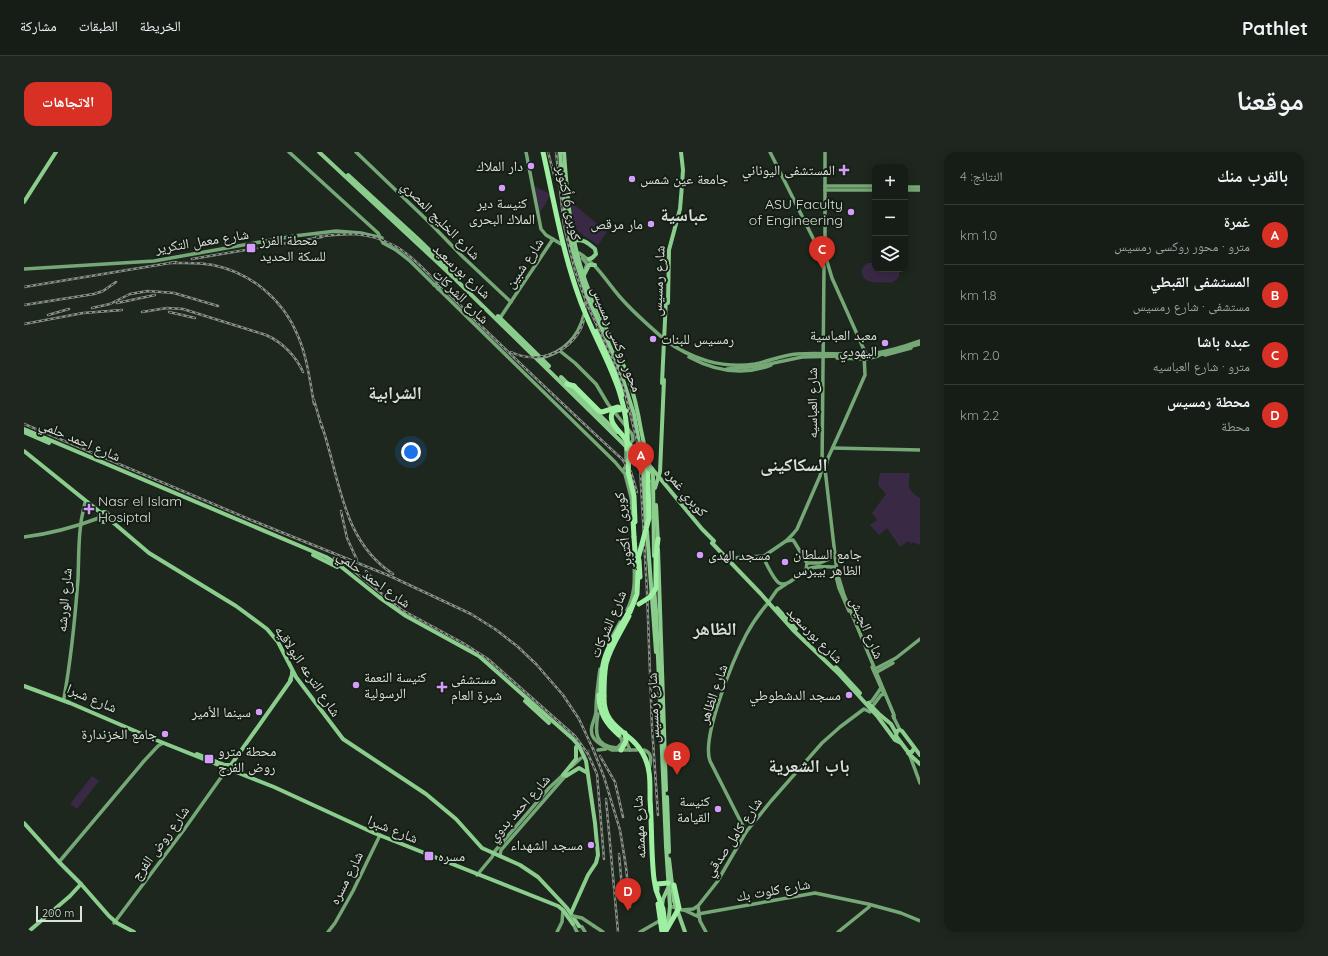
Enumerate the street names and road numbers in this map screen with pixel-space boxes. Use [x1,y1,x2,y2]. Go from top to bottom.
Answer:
street label: كوبرى 6 أكتوبر [552,163,586,242]
street label: شارع الخليج المصري [396,177,484,265]
street label: شارع معمل التكرير [153,225,250,258]
street label: شارع شبين [501,234,548,292]
street label: شارع بورسعيد [429,240,495,303]
street label: شارع رمسيس [647,245,670,317]
street label: شارع الشركات [428,265,493,328]
street label: محور روكسى رمسيس [588,284,646,394]
street label: شارع العباسيه [803,368,822,438]
street label: شارع احمد حلمي [36,415,123,468]
street label: كوبري غمره [658,464,712,522]
street label: كوبرى 6 أكتوبر [610,491,636,570]
street label: شارع احمد حلمي [332,546,414,614]
street label: شارع الورشه [52,567,77,633]
street label: شارع الشركات [586,587,631,661]
street label: شارع الجيش [845,594,888,662]
street label: شارع بورسعيد [782,603,847,668]
street label: شارع الترعه البولاقيه [270,622,345,721]
street label: شارع الظاهر [694,662,733,727]
street label: شارع رمسيس [643,672,664,744]
street label: شارع شبرا [64,679,120,718]
street label: شارع احمد بدوي [484,771,556,847]
street label: شارع كامل صدقي [700,794,768,881]
street label: شارع مهمشه [628,795,651,859]
street label: شارع روض الفرج [127,802,194,884]
street label: شارع شبرا [365,811,421,848]
street label: شارع مسره [325,848,368,908]
street label: شارع كلوت بك [734,875,812,906]

